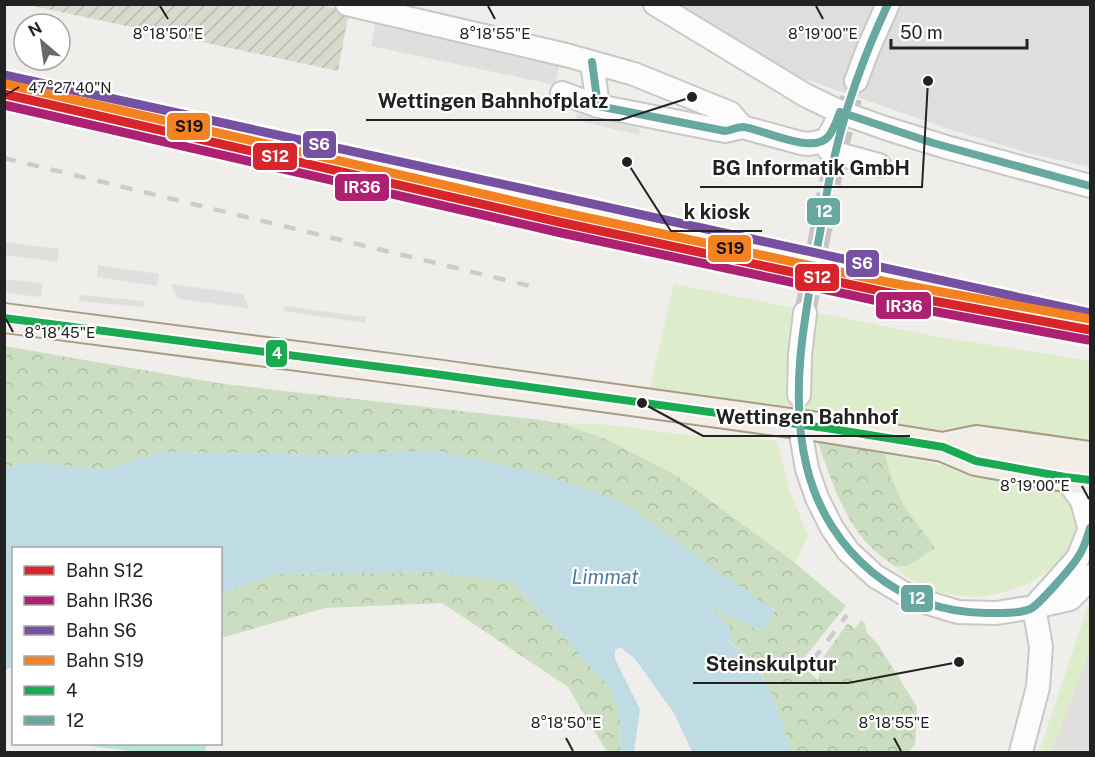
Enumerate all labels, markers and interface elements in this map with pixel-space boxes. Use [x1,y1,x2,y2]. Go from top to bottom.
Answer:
north arrow [12,12,72,72]
scale bar [891,12,1028,50]
text: N [25,18,45,41]
text: 50 m [900,22,943,43]
text: 8°18'50"E [133,25,203,42]
text: 8°18'55"E [459,25,531,42]
text: 8°19'00"E [788,25,858,42]
text: 47°27'40"N [28,79,112,96]
callout: Wettingen Bahnhofplatz [366,82,620,120]
text: Wettingen Bahnhofplatz [378,89,608,113]
line badge: S19 [166,112,211,141]
text: S19 [175,117,203,136]
line badge: S6 [302,130,337,159]
text: S6 [308,135,330,154]
line badge: S12 [252,142,298,171]
text: S12 [261,147,289,166]
callout: BG Informatik GmbH [700,149,922,187]
text: BG Informatik GmbH [712,156,910,180]
line badge: IR36 [334,173,390,202]
text: IR36 [343,178,381,197]
callout: k kiosk [671,193,762,231]
line badge: 12 [806,197,841,226]
text: k kiosk [684,200,751,224]
text: 12 [815,202,833,221]
line badge: S19 [707,234,752,263]
text: S19 [716,239,744,258]
line badge: S6 [845,249,880,278]
text: S6 [851,254,873,273]
line badge: S12 [794,263,840,292]
text: S12 [803,268,831,287]
line badge: IR36 [875,291,932,320]
text: IR36 [885,297,923,316]
text: 8°18'45"E [25,324,95,341]
line badge: 4 [265,339,288,368]
text: 4 [272,344,283,363]
callout: Wettingen Bahnhof [703,398,910,436]
text: Wettingen Bahnhof [716,405,898,429]
text: 8°19'00"E [1000,477,1070,494]
legend [12,547,222,745]
text: Bahn S12 [66,560,143,581]
water label: Limmat [571,565,639,589]
line badge: 12 [900,584,934,613]
text: 12 [908,589,926,608]
text: Bahn IR36 [66,590,153,611]
text: Bahn S6 [66,620,136,641]
callout: Steinskulptur [693,645,848,683]
text: Bahn S19 [66,650,144,671]
text: Steinskulptur [706,652,836,676]
text: 4 [66,680,77,701]
text: 12 [66,710,84,731]
text: 8°18'50"E [531,714,601,731]
text: 8°18'55"E [858,714,930,731]

